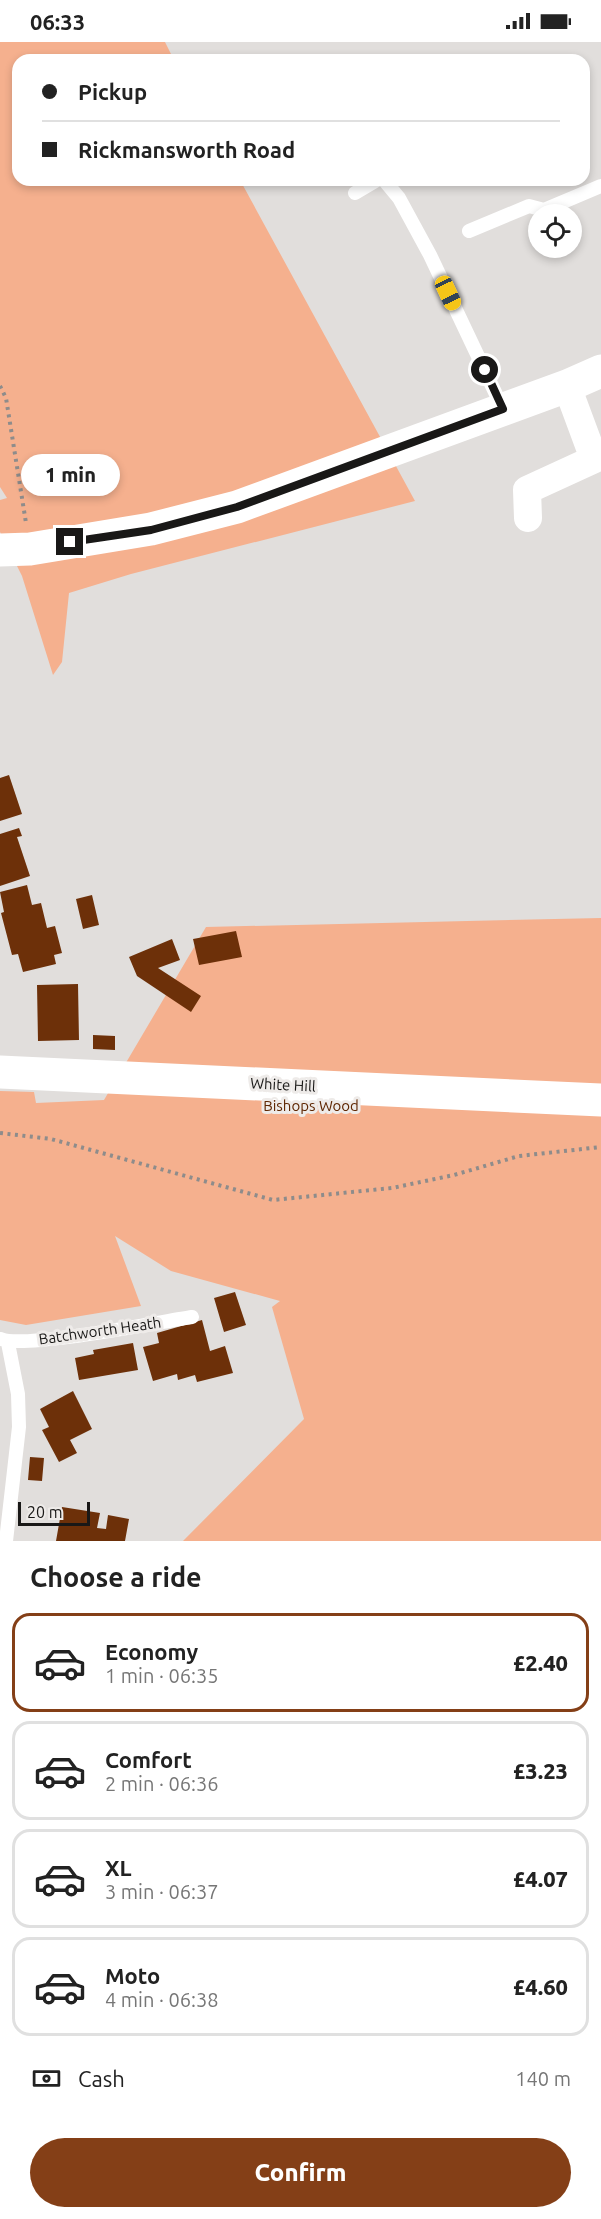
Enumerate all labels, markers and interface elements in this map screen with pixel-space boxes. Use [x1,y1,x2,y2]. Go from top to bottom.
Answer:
text: 06:33 [30,9,85,34]
text: Pickup [78,79,147,104]
text: Rickmansworth Road [78,137,295,162]
map controls [528,204,582,258]
button: locate [528,204,582,258]
car [432,273,464,313]
route start [471,356,498,383]
callout: 1 min [20,455,119,497]
text: 1 min [45,463,96,486]
route end [56,528,83,555]
street label: White Hill [250,1074,316,1095]
park label: Bishops Wood [263,1097,359,1114]
street label: Batchworth Heath [38,1313,162,1348]
scale bar [18,1499,90,1526]
text: 20 m [27,1503,63,1521]
text: Choose a ride [30,1562,202,1592]
icon: car [33,1636,87,1690]
text: Economy [105,1639,198,1664]
text: £2.40 [513,1650,568,1675]
text: 1 min · 06:35 [105,1664,219,1687]
icon: car [33,1744,87,1798]
text: Comfort [105,1747,192,1772]
text: £3.23 [513,1758,568,1783]
text: 2 min · 06:36 [105,1772,219,1795]
icon: car [33,1852,87,1906]
text: XL [105,1855,132,1880]
text: £4.07 [513,1866,568,1891]
text: 3 min · 06:37 [105,1880,219,1903]
icon: car [33,1960,87,2014]
text: Moto [105,1963,160,1988]
text: £4.60 [513,1974,568,1999]
text: 4 min · 06:38 [105,1988,219,2011]
icon: cash [30,2062,63,2095]
text: Cash [78,2066,125,2091]
text: 140 m [515,2067,571,2090]
button: Confirm [30,2138,571,2207]

